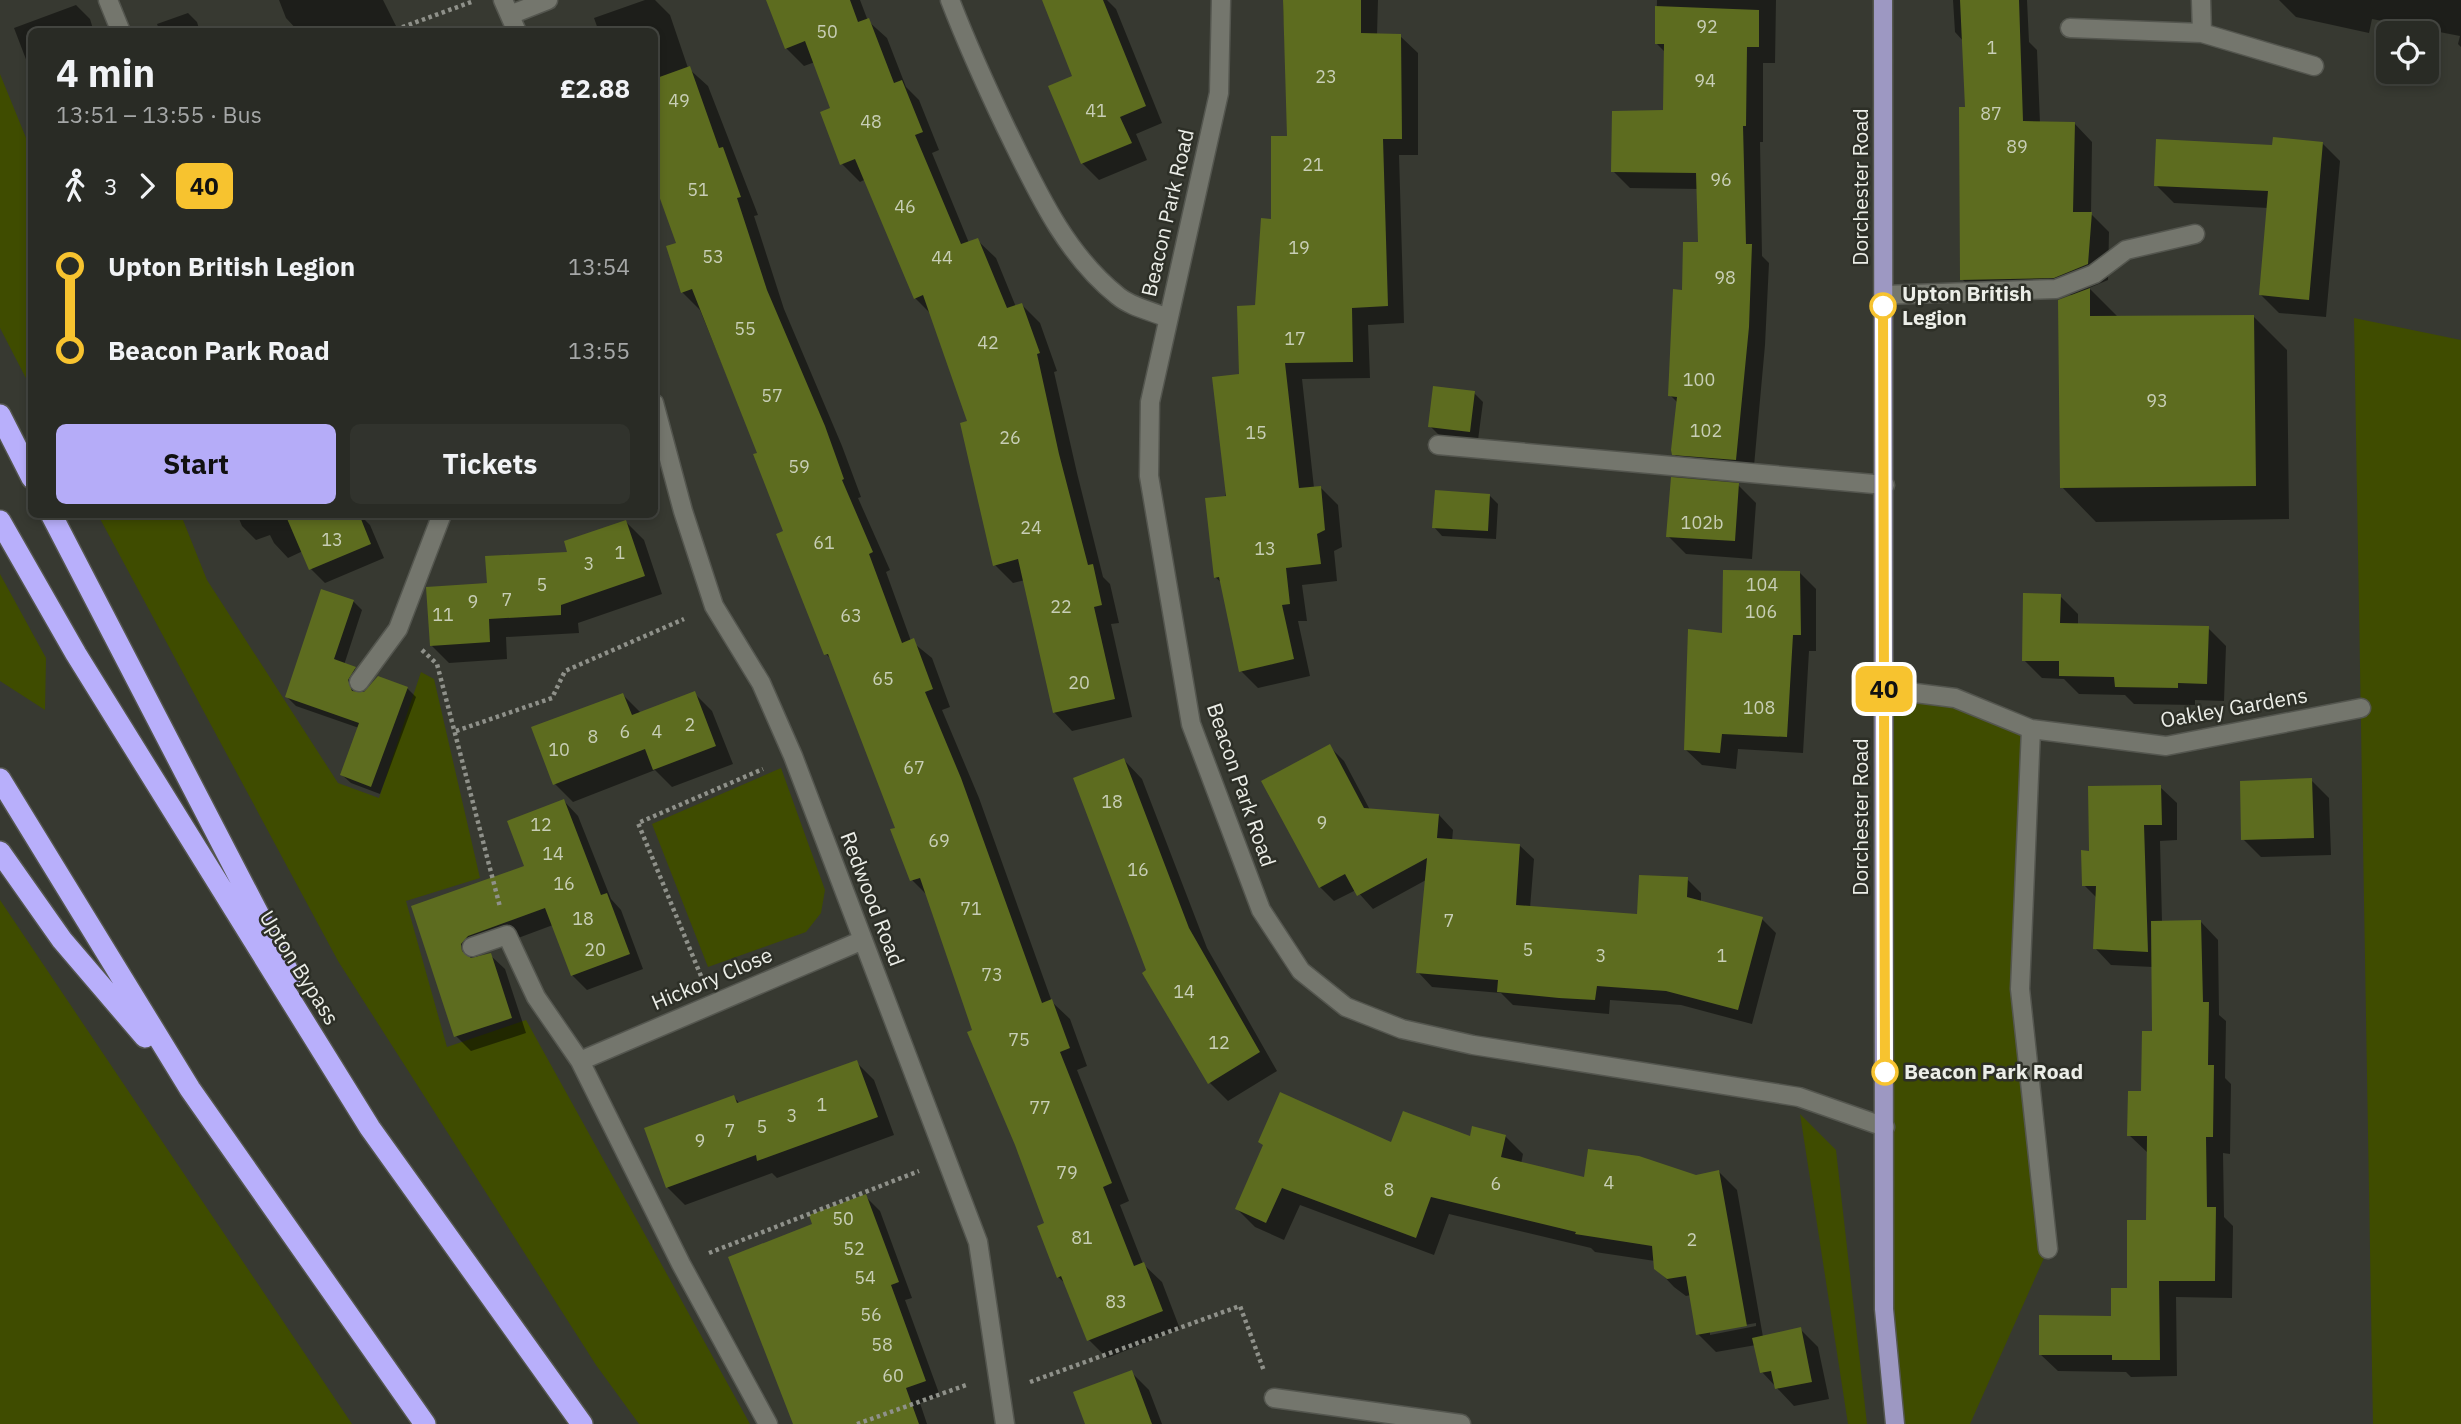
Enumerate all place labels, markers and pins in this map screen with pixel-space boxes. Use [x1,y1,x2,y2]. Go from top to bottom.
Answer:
place label: Upton British Legion [1902,279,2032,331]
marker: Upton British Legion [1870,293,1896,319]
place label: Beacon Park Road [1904,1057,2083,1085]
marker: Beacon Park Road [1872,1059,1898,1085]

